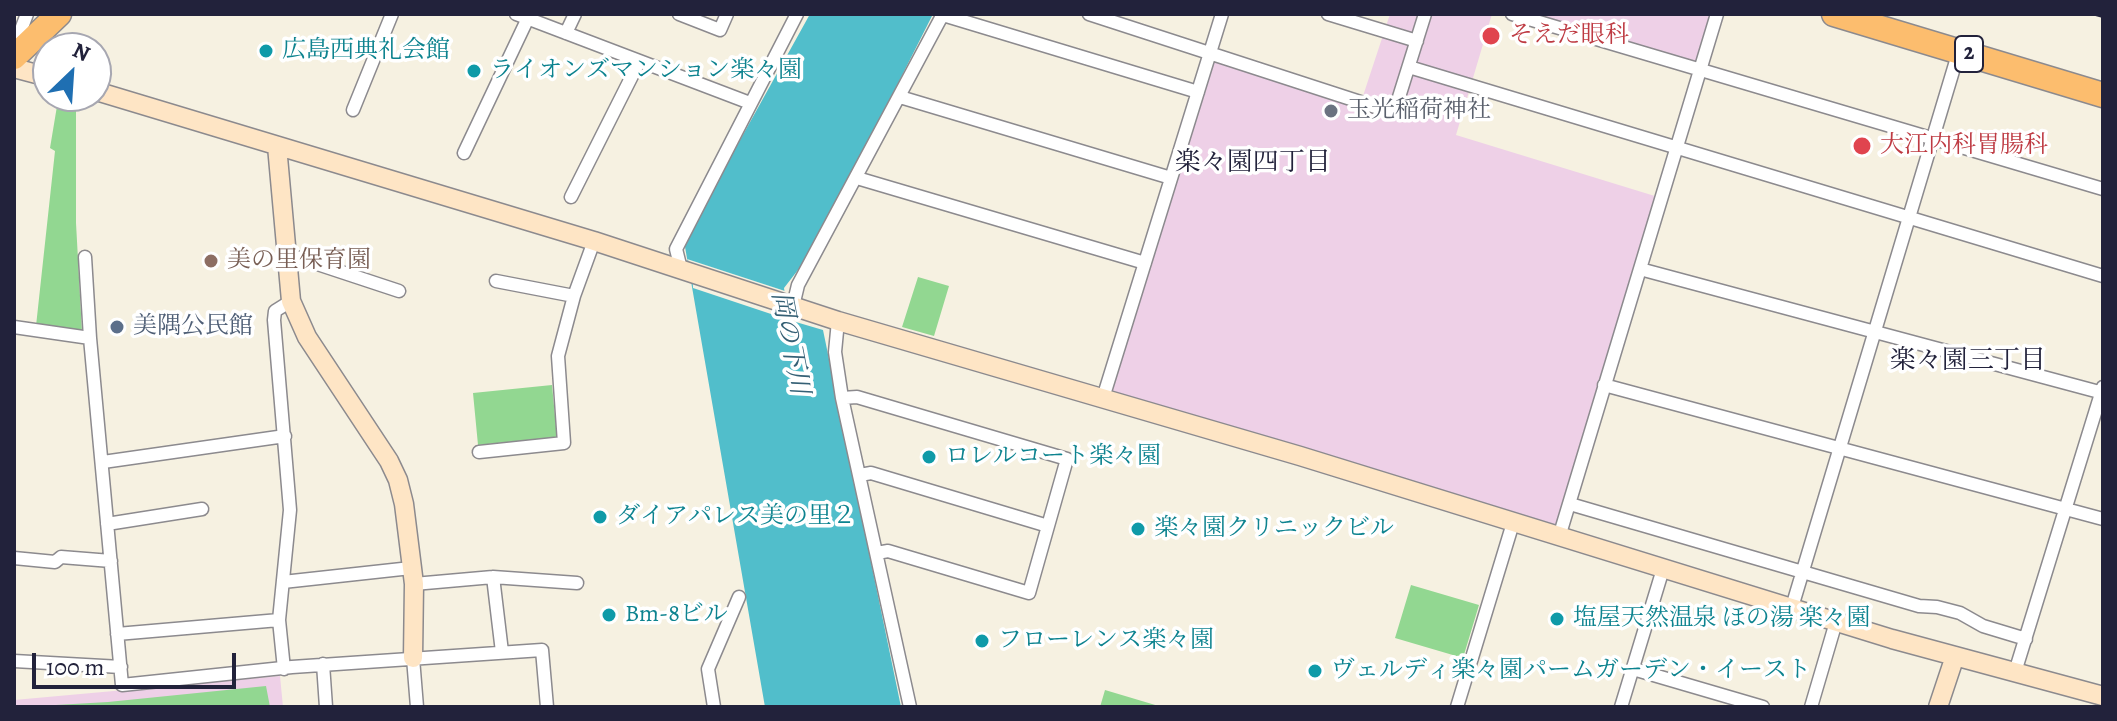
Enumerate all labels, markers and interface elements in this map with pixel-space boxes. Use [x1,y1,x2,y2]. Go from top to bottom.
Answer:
place label: そえだ眼科 [1509,22,1629,50]
marker: そえだ眼科 [1480,25,1502,47]
north arrow [32,32,112,112]
text: N [68,35,95,69]
road number: 2 [1955,36,1983,72]
place label: 広島西典礼会館 [282,37,450,65]
marker: 広島西典礼会館 [257,42,275,60]
place label: ライオンズマンション楽々園 [490,57,802,85]
marker: ライオンズマンション楽々園 [465,62,483,80]
place label: 玉光稲荷神社 [1347,97,1491,125]
marker: 玉光稲荷神社 [1322,102,1340,120]
place label: 大江内科胃腸科 [1880,132,2048,160]
marker: 大江内科胃腸科 [1851,135,1873,157]
district label: 楽々園四丁目 [1175,148,1331,180]
place label: 美の里保育園 [227,247,371,275]
marker: 美の里保育園 [202,252,220,270]
water label: 岡の下川 [764,289,814,397]
place label: 美隅公民館 [133,313,253,341]
marker: 美隅公民館 [108,318,126,336]
district label: 楽々園三丁目 [1890,346,2046,378]
place label: ロレルコート楽々園 [945,443,1161,471]
marker: ロレルコート楽々園 [920,448,938,466]
place label: ダイアパレス美の里２ [616,503,856,531]
marker: ダイアパレス美の里２ [591,508,609,526]
place label: 楽々園クリニックビル [1154,515,1394,543]
marker: 楽々園クリニックビル [1129,520,1147,538]
place label: Bm-8ビル [625,601,728,629]
place label: 塩屋天然温泉 ほの湯 楽々園 [1573,605,1871,633]
marker: Bm-8ビル [600,606,618,624]
marker: 塩屋天然温泉 ほの湯 楽々園 [1548,610,1566,628]
place label: フローレンス楽々園 [998,627,1214,655]
marker: フローレンス楽々園 [973,632,991,650]
scale bar [36,637,240,687]
text: 100 m [46,651,105,683]
place label: ヴェルディ楽々園パームガーデン・イースト [1331,657,1811,685]
marker: ヴェルディ楽々園パームガーデン・イースト [1306,662,1324,680]

